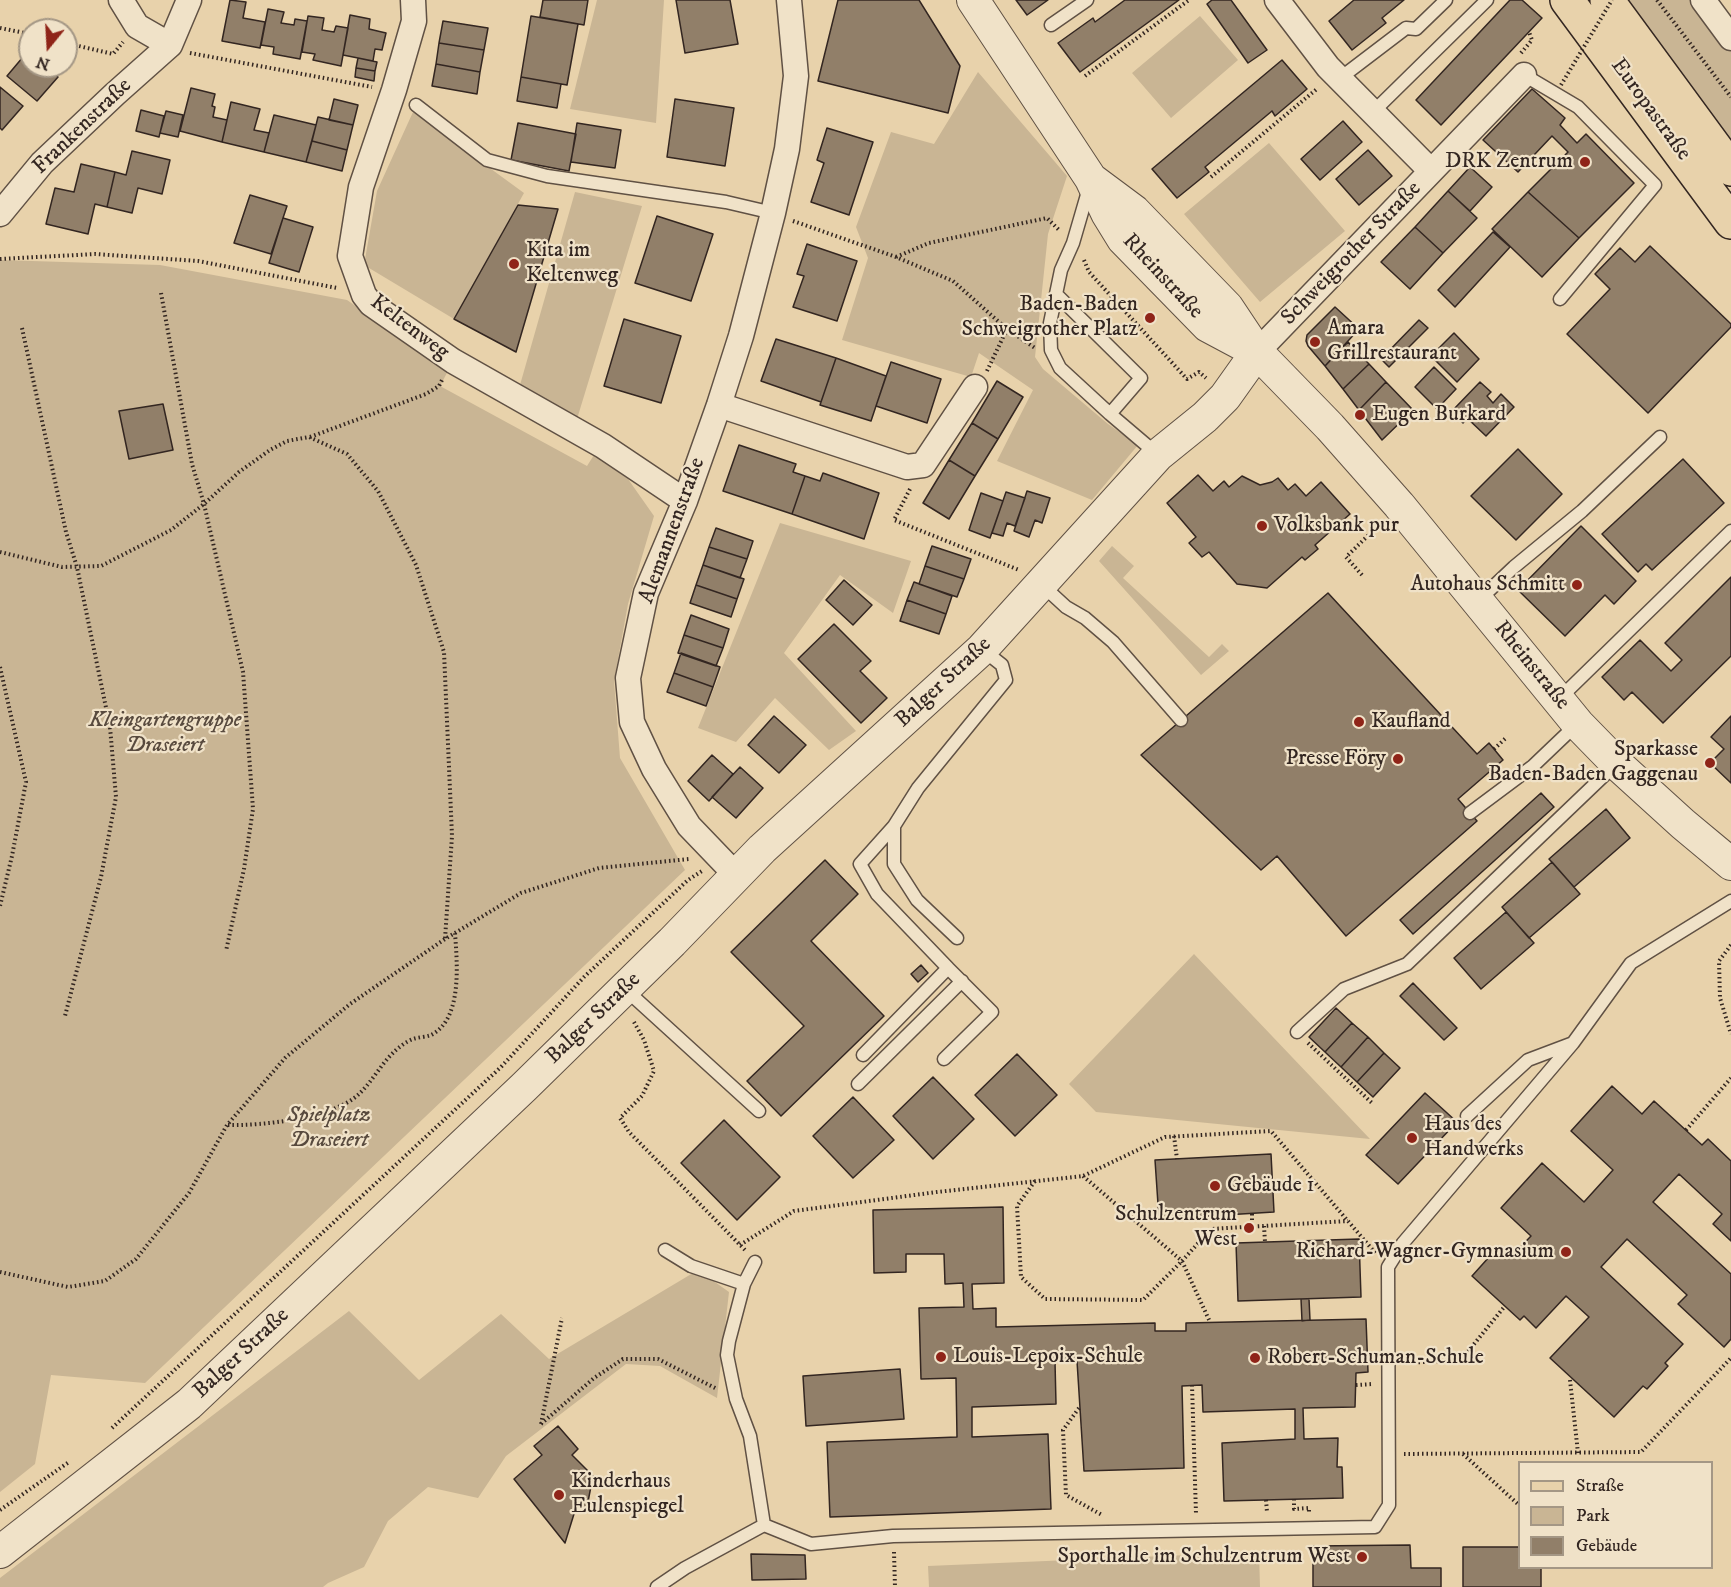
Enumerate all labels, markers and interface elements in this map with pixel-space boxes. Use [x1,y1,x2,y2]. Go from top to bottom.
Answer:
north arrow [18,18,78,78]
text: N [34,52,52,75]
street label: Europastraße [1604,54,1696,166]
street label: Frankenstraße [28,73,138,181]
place label: DRK Zentrum [1445,149,1573,175]
marker: DRK Zentrum [1578,155,1592,169]
street label: Schweigrother Straße [1277,177,1427,331]
street label: Rheinstraße [1116,229,1208,325]
place label: Kita im Keltenweg [526,238,618,290]
marker: Kita im Keltenweg [507,257,521,271]
street label: Keltenweg [364,290,454,366]
place label: Baden-Baden Schweigrother Platz [961,292,1138,344]
marker: Baden-Baden Schweigrother Platz [1143,311,1157,325]
place label: Amara Grillrestaurant [1327,316,1457,368]
marker: Amara Grillrestaurant [1308,335,1322,349]
place label: Eugen Burkard [1372,402,1506,428]
marker: Eugen Burkard [1353,408,1367,422]
street label: Alemannenstraße [634,454,712,608]
place label: Volksbank pur [1274,513,1399,539]
marker: Volksbank pur [1255,519,1269,533]
place label: Autohaus Schmitt [1410,572,1565,598]
marker: Autohaus Schmitt [1570,578,1584,592]
street label: Rheinstraße [1487,616,1575,716]
street label: Balger Straße [891,632,997,734]
park label: Kleingartengruppe Draseiert [89,708,241,760]
place label: Kaufland [1371,709,1451,735]
marker: Kaufland [1352,715,1366,729]
place label: Sparkasse Baden-Baden Gaggenau [1488,737,1698,788]
place label: Presse Föry [1285,746,1386,772]
marker: Presse Föry [1391,752,1405,766]
marker: Sparkasse Baden-Baden Gaggenau [1703,756,1717,770]
street label: Balger Straße [541,967,647,1071]
park label: Spielplatz Draseiert [287,1103,371,1154]
place label: Haus des Handwerks [1424,1112,1524,1164]
marker: Haus des Handwerks [1405,1131,1419,1145]
place label: Gebäude 1 [1227,1173,1315,1199]
marker: Gebäude 1 [1208,1179,1222,1193]
place label: Schulzentrum West [1115,1202,1237,1254]
marker: Schulzentrum West [1242,1221,1256,1235]
place label: Richard-Wagner-Gymnasium [1295,1239,1554,1265]
marker: Richard-Wagner-Gymnasium [1559,1245,1573,1259]
street label: Balger Straße [189,1303,295,1405]
place label: Louis-Lepoix-Schule [953,1344,1143,1370]
place label: Robert-Schuman-Schule [1267,1345,1484,1371]
marker: Louis-Lepoix-Schule [934,1350,948,1364]
marker: Robert-Schuman-Schule [1248,1351,1262,1365]
legend [1518,1461,1713,1569]
place label: Kinderhaus Eulenspiegel [571,1469,684,1520]
text: Straße [1576,1475,1624,1497]
marker: Kinderhaus Eulenspiegel [552,1488,566,1502]
text: Park [1576,1505,1610,1527]
text: Gebäude [1576,1535,1637,1557]
place label: Sporthalle im Schulzentrum West [1057,1544,1350,1570]
marker: Sporthalle im Schulzentrum West [1355,1550,1369,1564]

